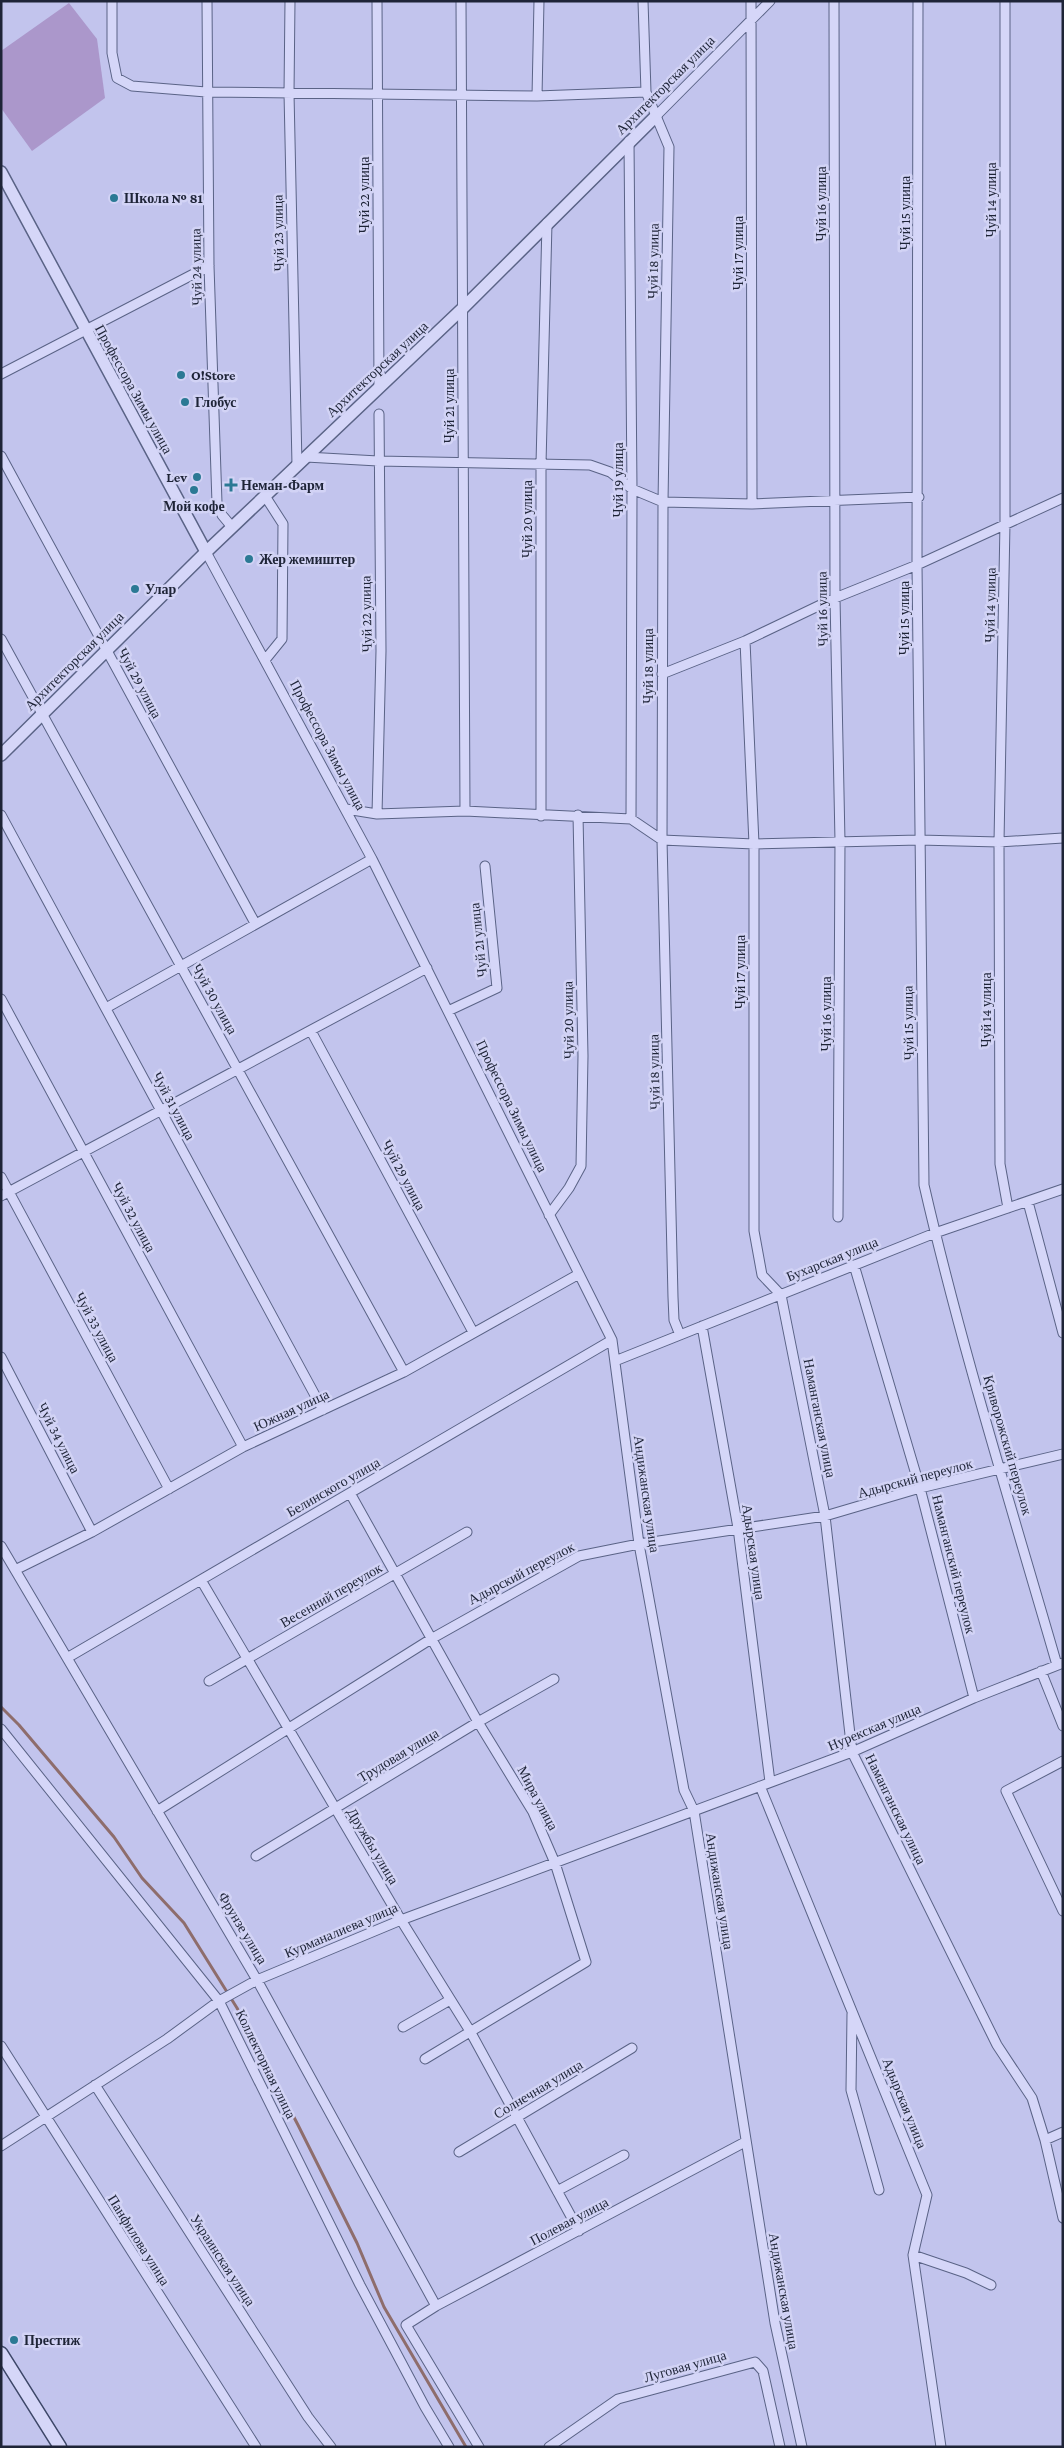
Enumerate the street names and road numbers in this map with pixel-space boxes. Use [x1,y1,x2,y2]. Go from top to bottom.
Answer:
street label: Архитекторская улица [612,32,718,138]
street label: Чуй 22 улица [356,156,372,233]
street label: Чуй 14 улица [983,162,999,238]
street label: Чуй 16 улица [813,166,829,242]
street label: Чуй 15 улица [897,175,913,250]
street label: Чуй 23 улица [269,194,287,272]
street label: Чуй 17 улица [730,215,746,290]
street label: Чуй 18 улица [644,222,662,299]
street label: Чуй 24 улица [187,227,205,306]
street label: Архитекторская улица [323,317,432,420]
street label: Профессора Зимы улица [92,322,177,457]
street label: Чуй 21 улица [441,368,457,443]
street label: Чуй 19 улица [610,442,626,518]
street label: Чуй 20 улица [519,479,535,558]
street label: Чуй 14 улица [981,566,999,643]
street label: Чуй 16 улица [813,570,831,647]
street label: Чуй 22 улица [357,575,375,652]
street label: Чуй 15 улица [896,580,912,655]
street label: Архитекторская улица [21,608,127,714]
street label: Чуй 18 улица [640,627,656,704]
street label: Чуй 29 улица [115,645,166,722]
street label: Профессора Зимы улица [287,677,369,813]
street label: Чуй 21 улица [466,901,490,978]
street label: Чуй 17 улица [732,934,748,1009]
street label: Чуй 30 улица [189,961,241,1038]
street label: Чуй 14 улица [978,972,994,1048]
street label: Чуй 16 улица [818,976,834,1052]
street label: Чуй 20 улица [559,980,577,1059]
street label: Чуй 15 улица [899,985,917,1060]
street label: Чуй 18 улица [645,1033,663,1110]
street label: Профессора Зимы улица [473,1037,551,1175]
street label: Чуй 31 улица [149,1069,199,1143]
street label: Чуй 29 улица [379,1137,430,1214]
street label: Чуй 32 улица [109,1179,159,1255]
street label: Бухарская улица [784,1233,881,1285]
street label: Чуй 33 улица [72,1289,122,1365]
street label: Наманганская улица [801,1357,840,1480]
street label: Криворожский переулок [980,1373,1036,1517]
street label: Южная улица [251,1385,332,1434]
street label: Чуй 34 улица [34,1400,84,1477]
street label: Андижанская улица [631,1434,663,1554]
street label: Белинского улица [283,1453,383,1520]
street label: Адырский переулок [856,1455,974,1501]
street label: Наманганский переулок [929,1493,979,1635]
street label: Адырская улица [739,1503,769,1602]
street label: Адырский переулок [465,1538,577,1608]
street label: Весенний переулок [277,1559,385,1631]
street label: Нурекская улица [825,1700,924,1754]
street label: Трудовая улица [355,1724,442,1785]
street label: Наманганская улица [862,1751,930,1868]
street label: Мира улица [514,1763,562,1834]
street label: Дружбы улица [344,1805,403,1888]
street label: Андижанская улица [703,1831,737,1951]
street label: Фрунзе улица [215,1889,271,1968]
street label: Курманалиева улица [282,1899,401,1961]
street label: Коллекторная улица [233,2007,300,2122]
street label: Адырская улица [880,2055,931,2151]
street label: Солнечная улица [491,2056,586,2122]
street label: Панфилова улица [105,2192,174,2289]
street label: Полевая улица [527,2193,612,2248]
street label: Украинская улица [187,2211,259,2310]
street label: Андижанская улица [766,2231,802,2351]
street label: Луговая улица [642,2346,729,2385]

